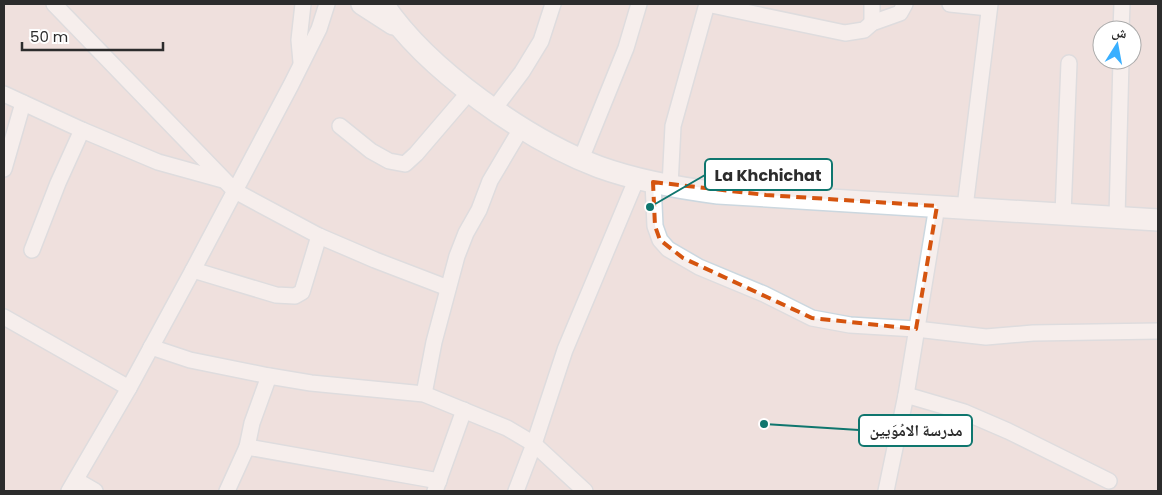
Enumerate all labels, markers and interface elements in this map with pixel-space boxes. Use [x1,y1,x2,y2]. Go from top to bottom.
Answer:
scale bar [22,20,164,52]
north arrow [1092,20,1142,70]
text: ش [1110,21,1129,43]
text: 50 m [30,26,68,47]
callout: La Khchichat [705,159,832,190]
text: La Khchichat [715,164,821,187]
callout: مدرسة الامُوَيين [859,415,972,446]
text: مدرسة الامُوَيين [870,419,962,442]

